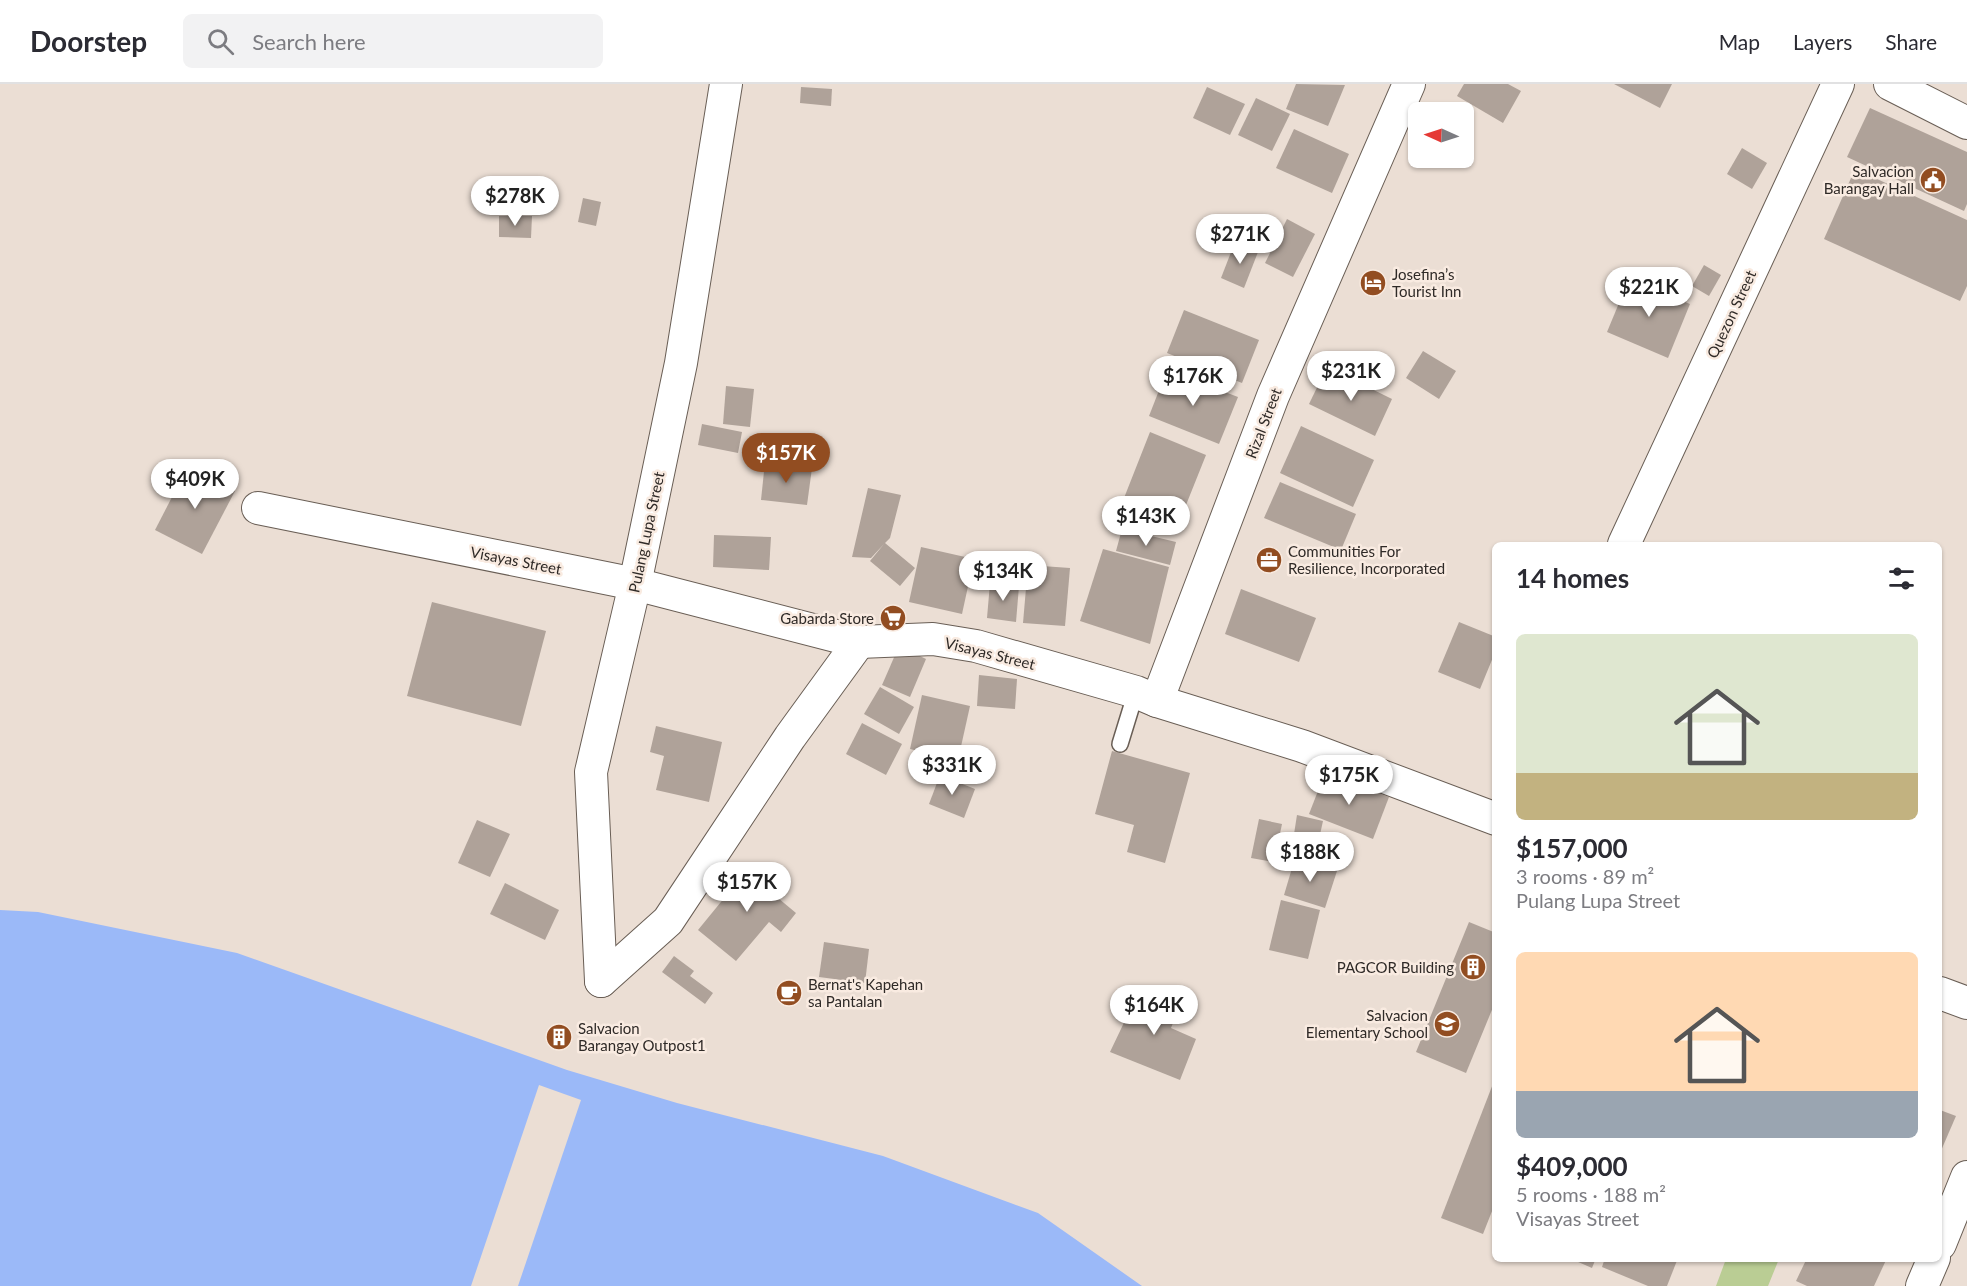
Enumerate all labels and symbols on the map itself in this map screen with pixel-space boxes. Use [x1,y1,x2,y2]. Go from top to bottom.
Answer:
north arrow [1408,102,1474,168]
place label: Salvacion Barangay Hall [1824,162,1914,197]
public building icon: Salvacion Barangay Hall [1918,165,1948,195]
pin: $278K [473,176,557,227]
pin: $271K [1198,214,1282,265]
place label: Josefina’s Tourist Inn [1392,265,1462,300]
pin: $221K [1607,267,1691,318]
street label: Quezon Street [1703,267,1759,361]
hotel icon: Josefina’s Tourist Inn [1358,268,1388,298]
pin: $231K [1309,351,1393,402]
pin: $176K [1151,356,1235,407]
street label: Rizal Street [1241,385,1285,461]
pin: $157K [744,433,828,484]
pin: $409K [153,459,237,510]
street label: Pulang Lupa Street [624,469,668,594]
pin: $143K [1104,496,1188,547]
street label: Visayas Street [469,542,564,578]
place label: Communities For Resilience, Incorporated [1288,542,1445,577]
office icon: Communities For Resilience, Incorporated [1254,545,1284,575]
pin: $134K [961,551,1045,602]
supermarket icon: Gabarda Store [878,603,908,633]
place label: Gabarda Store [780,609,874,627]
street label: Visayas Street [943,633,1038,673]
pin: $331K [910,745,994,796]
pin: $175K [1307,755,1391,806]
pin: $188K [1268,832,1352,883]
pin: $157K [705,862,789,913]
building icon: PAGCOR Building [1458,952,1488,982]
place label: PAGCOR Building [1337,958,1454,976]
place label: Bernat's Kapehan sa Pantalan [808,975,923,1010]
cafe icon: Bernat's Kapehan sa Pantalan [774,978,804,1008]
pin: $164K [1112,985,1196,1036]
place label: Salvacion Elementary School [1306,1006,1428,1041]
school or university icon: Salvacion Elementary School [1432,1009,1462,1039]
place label: Salvacion Barangay Outpost1 [578,1019,706,1054]
building icon: Salvacion Barangay Outpost1 [544,1022,574,1052]

